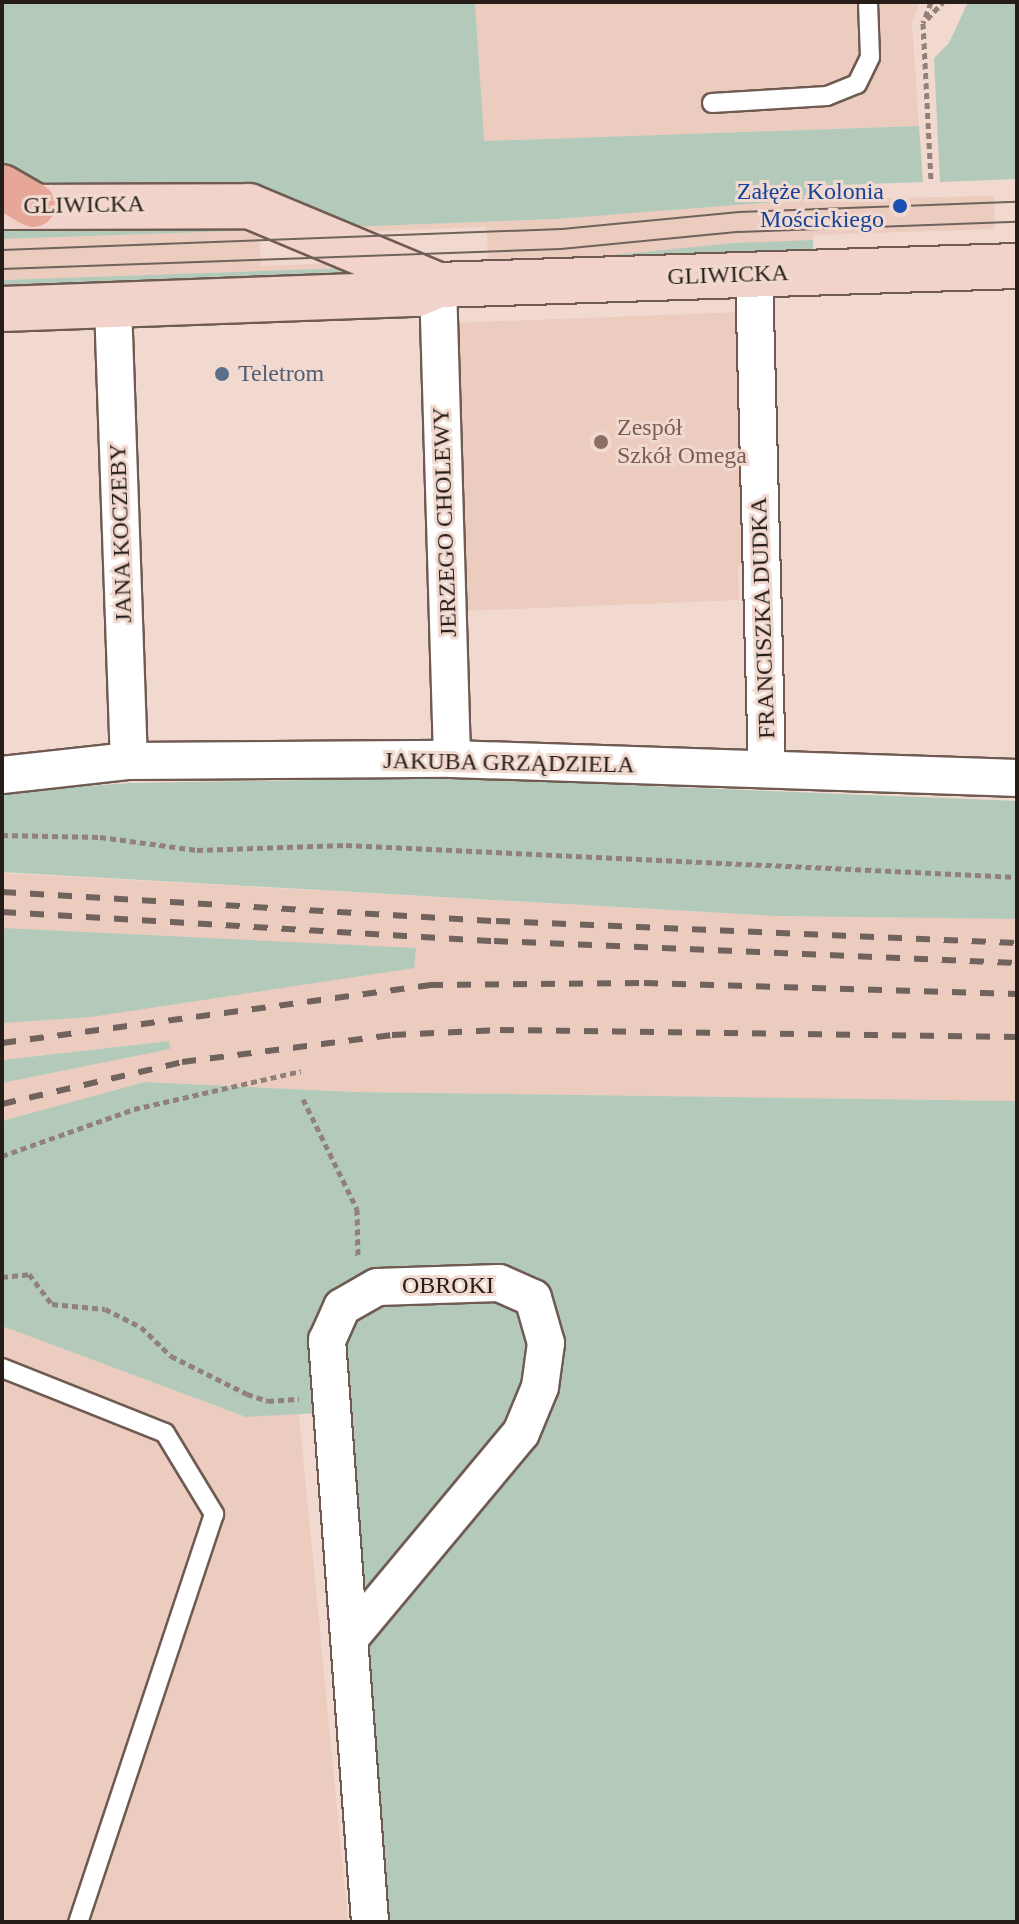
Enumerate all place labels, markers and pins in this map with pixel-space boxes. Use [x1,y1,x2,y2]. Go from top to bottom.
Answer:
place label: Załęże Kolonia Mościckiego [737,178,884,234]
marker: Załęże Kolonia Mościckiego [891,197,909,215]
place label: Teletrom [238,360,324,388]
marker: Teletrom [213,365,231,383]
place label: Zespół Szkół Omega [617,414,747,470]
marker: Zespół Szkół Omega [592,433,610,451]

